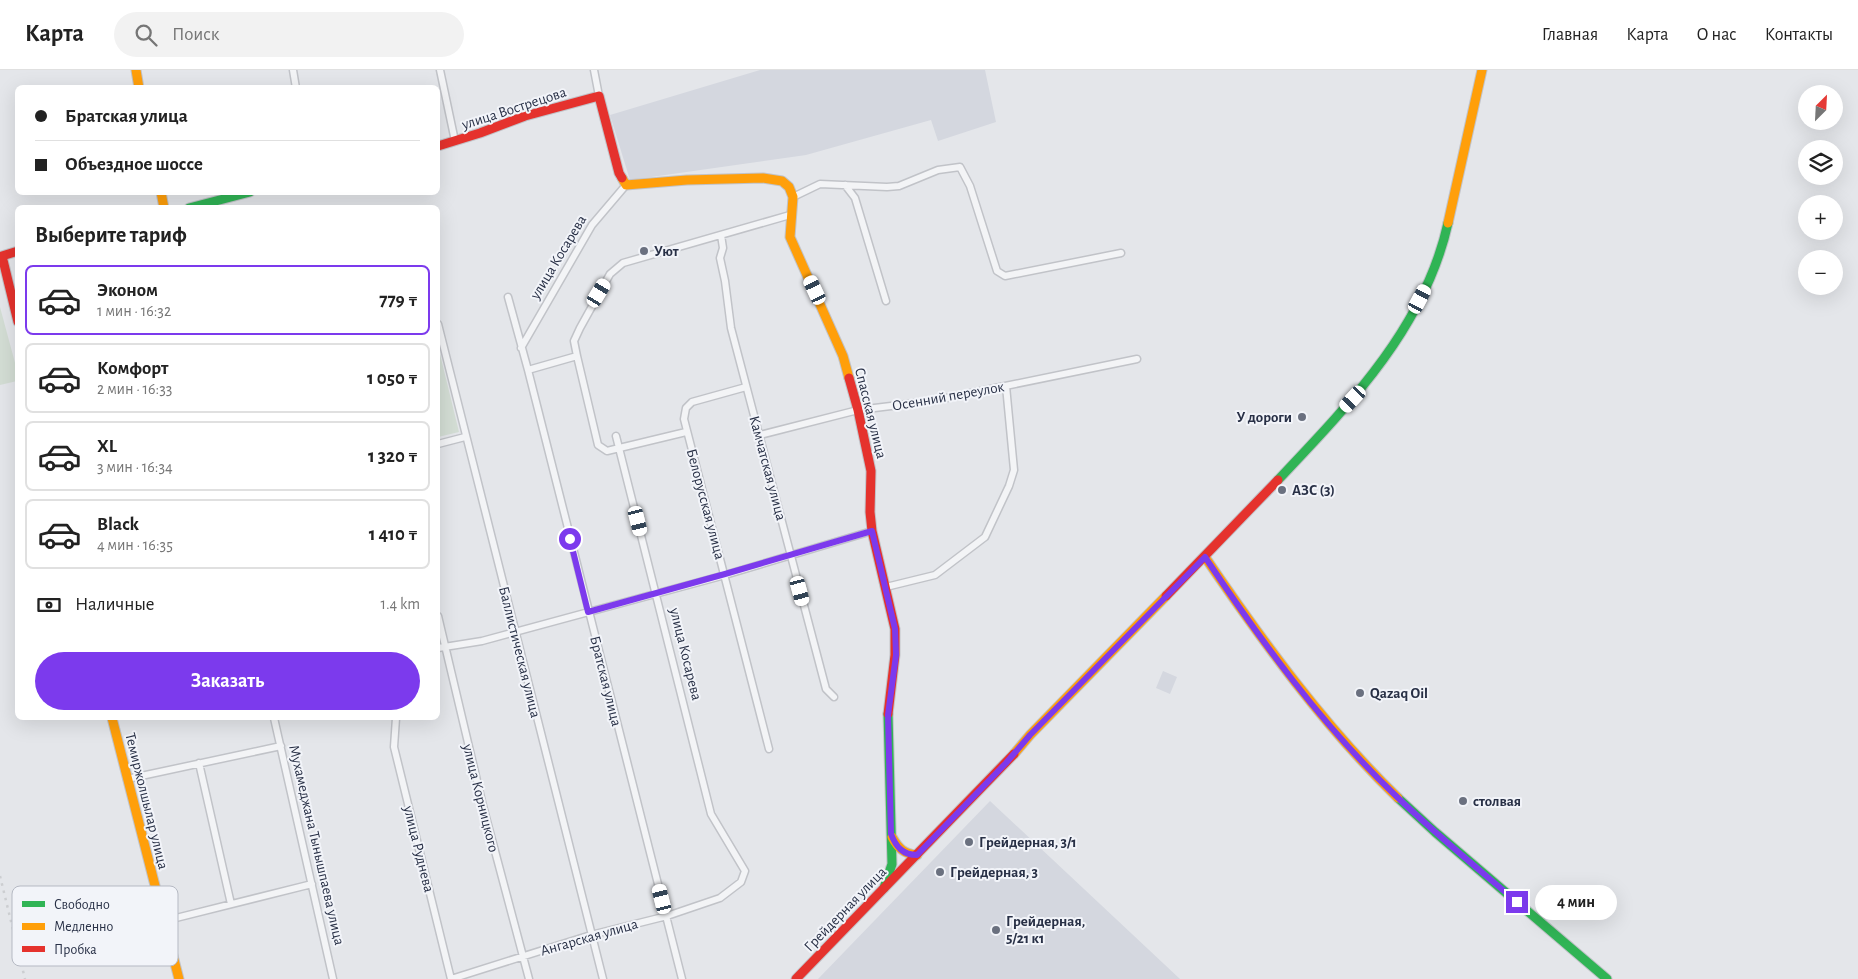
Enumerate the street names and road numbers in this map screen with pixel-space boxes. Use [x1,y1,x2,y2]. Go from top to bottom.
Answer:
street label: улица Вострецова [459,84,568,133]
street label: улица Косарева [527,213,589,303]
street label: Спасская улица [852,366,889,460]
street label: Осенний переулок [891,379,1005,414]
street label: Камчатская улица [746,414,789,522]
street label: Белорусская улица [684,447,728,561]
street label: Баллистическая улица [496,585,543,719]
street label: улица Косарева [667,605,704,702]
street label: Братская улица [587,634,624,728]
street label: Темиржолшылар улица [122,731,171,871]
street label: улица Корницкого [460,742,501,854]
street label: Мухамеджана Тынышпаева улица [286,744,347,947]
street label: улица Руднева [400,803,437,894]
street label: Грейдерная улица [801,864,889,954]
street label: Ангарская улица [539,916,640,959]

